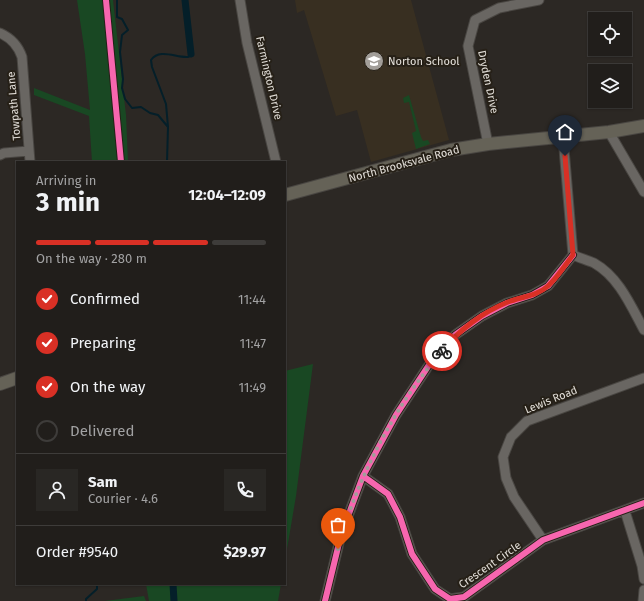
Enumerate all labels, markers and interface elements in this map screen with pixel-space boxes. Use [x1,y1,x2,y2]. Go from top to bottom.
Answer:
map controls [588,12,632,108]
button: locate [588,12,632,56]
street label: Farmington Drive [253,35,285,121]
street label: Dryden Drive [475,49,501,115]
school or university icon: Norton School [363,50,385,72]
place label: Norton School [388,55,460,68]
button: layers [588,64,632,108]
street label: Towpath Lane [5,71,23,141]
pin [548,115,582,156]
icon: home [554,121,576,143]
street label: North Brooksvale Road [347,143,461,185]
text: Arriving in [36,173,96,188]
text: 12:04–12:09 [188,186,266,204]
text: 3 min [36,187,100,218]
text: On the way · 280 m [36,251,147,266]
icon: check [36,288,58,310]
text: Confirmed [70,290,140,308]
text: 11:44 [238,292,266,307]
courier [422,331,462,371]
icon: check [36,332,58,354]
text: Preparing [70,334,135,352]
text: 11:47 [239,336,266,351]
icon: bike [431,340,453,362]
icon: check [36,376,58,398]
text: On the way [70,378,145,396]
text: 11:49 [238,380,266,395]
street label: Lewis Road [523,384,579,416]
text: Delivered [70,422,134,440]
button: person [36,469,78,511]
button: phone [224,469,266,511]
text: Sam [88,473,117,491]
text: Courier · 4.6 [88,491,158,506]
pin [321,508,355,549]
icon: bag [327,514,349,536]
street label: Crescent Circle [456,539,524,591]
text: Order #9540 [36,543,118,561]
text: $29.97 [223,543,266,561]

